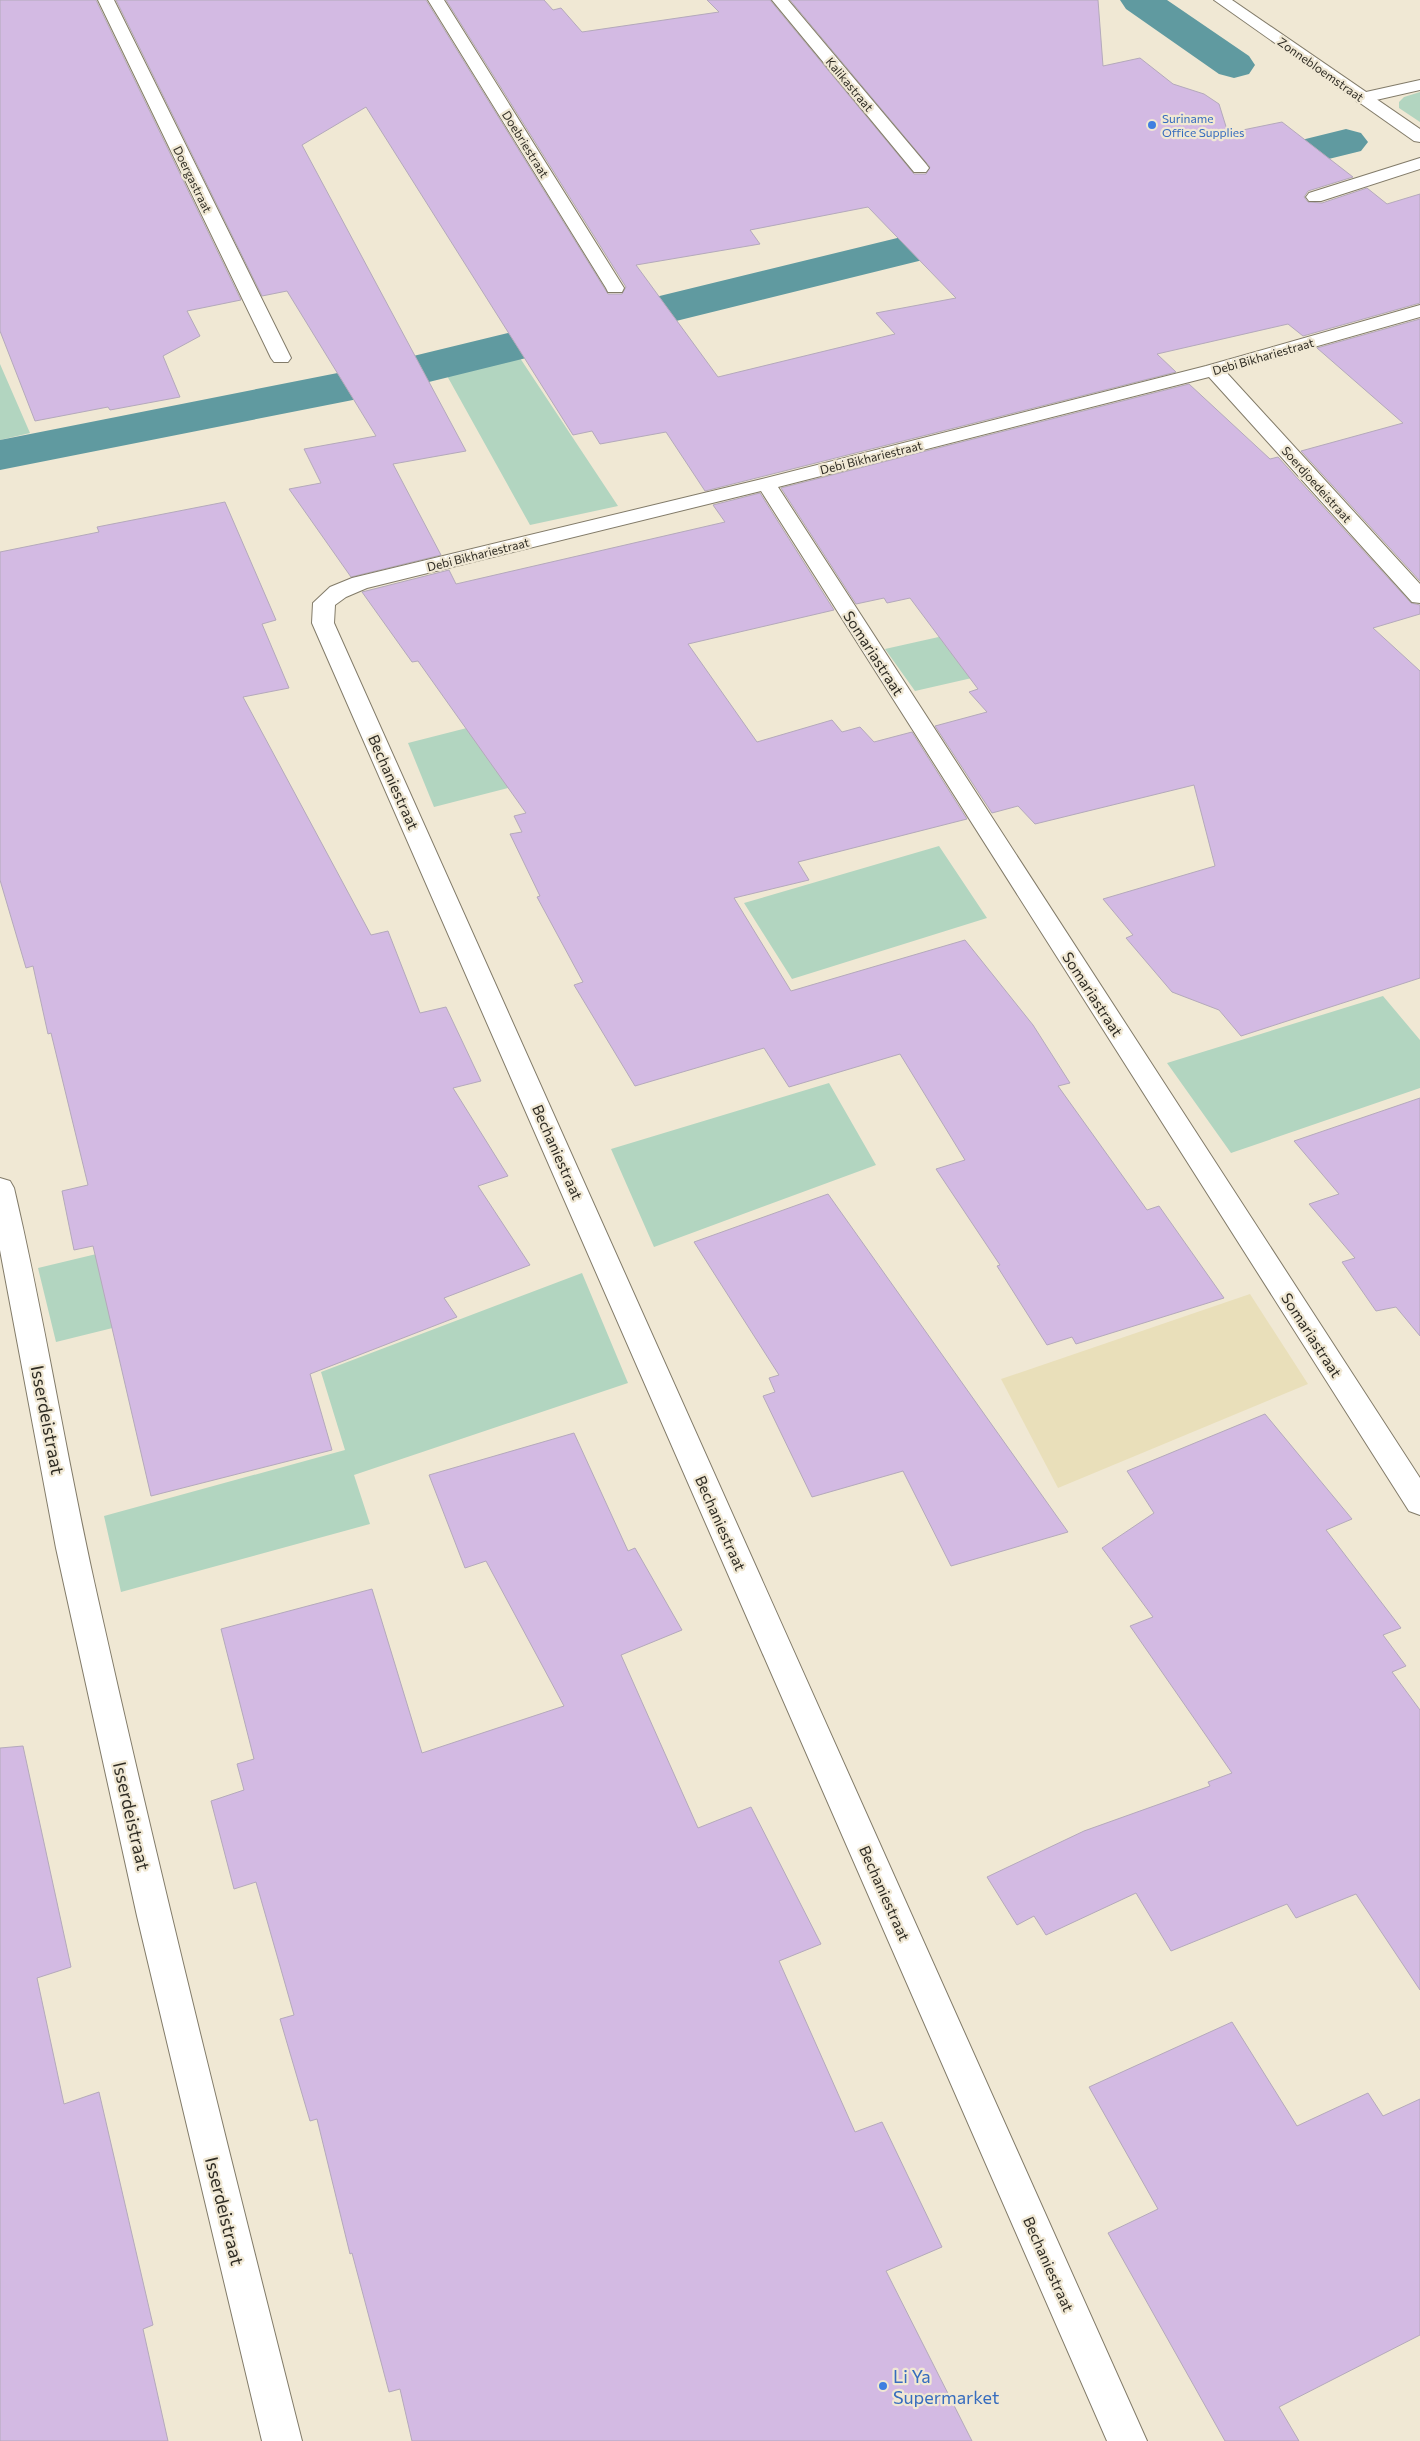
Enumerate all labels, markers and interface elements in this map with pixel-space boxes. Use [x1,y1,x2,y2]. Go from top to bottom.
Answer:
street label: Zonnebloemstraat [1275,34,1367,104]
street label: Kalikastraat [824,54,877,114]
street label: Doebriestraat [500,108,552,180]
place label: Suriname Office Supplies [1162,111,1245,139]
marker: Suriname Office Supplies [1146,119,1158,131]
street label: Doergastraat [171,143,215,215]
street label: Debi Bikhariestraat [1211,335,1315,377]
street label: Debi Bikhariestraat [818,438,924,476]
street label: Soerdjoedeistraat [1279,443,1355,525]
street label: Debi Bikhariestraat [425,535,531,573]
street label: Somariastraat [840,607,908,699]
street label: Bechaniestraat [365,732,423,832]
street label: Somariastraat [1059,948,1127,1040]
street label: Bechaniestraat [529,1102,587,1202]
street label: Somariastraat [1278,1289,1346,1381]
street label: Isserdeistraat [27,1363,69,1477]
street label: Bechaniestraat [692,1473,750,1573]
street label: Isserdeistraat [109,1759,155,1873]
street label: Bechaniestraat [856,1843,914,1943]
street label: Isserdeistraat [201,2154,249,2268]
street label: Bechaniestraat [1020,2214,1078,2314]
place label: Li Ya Supermarket [893,2365,999,2408]
marker: Li Ya Supermarket [877,2380,889,2392]

